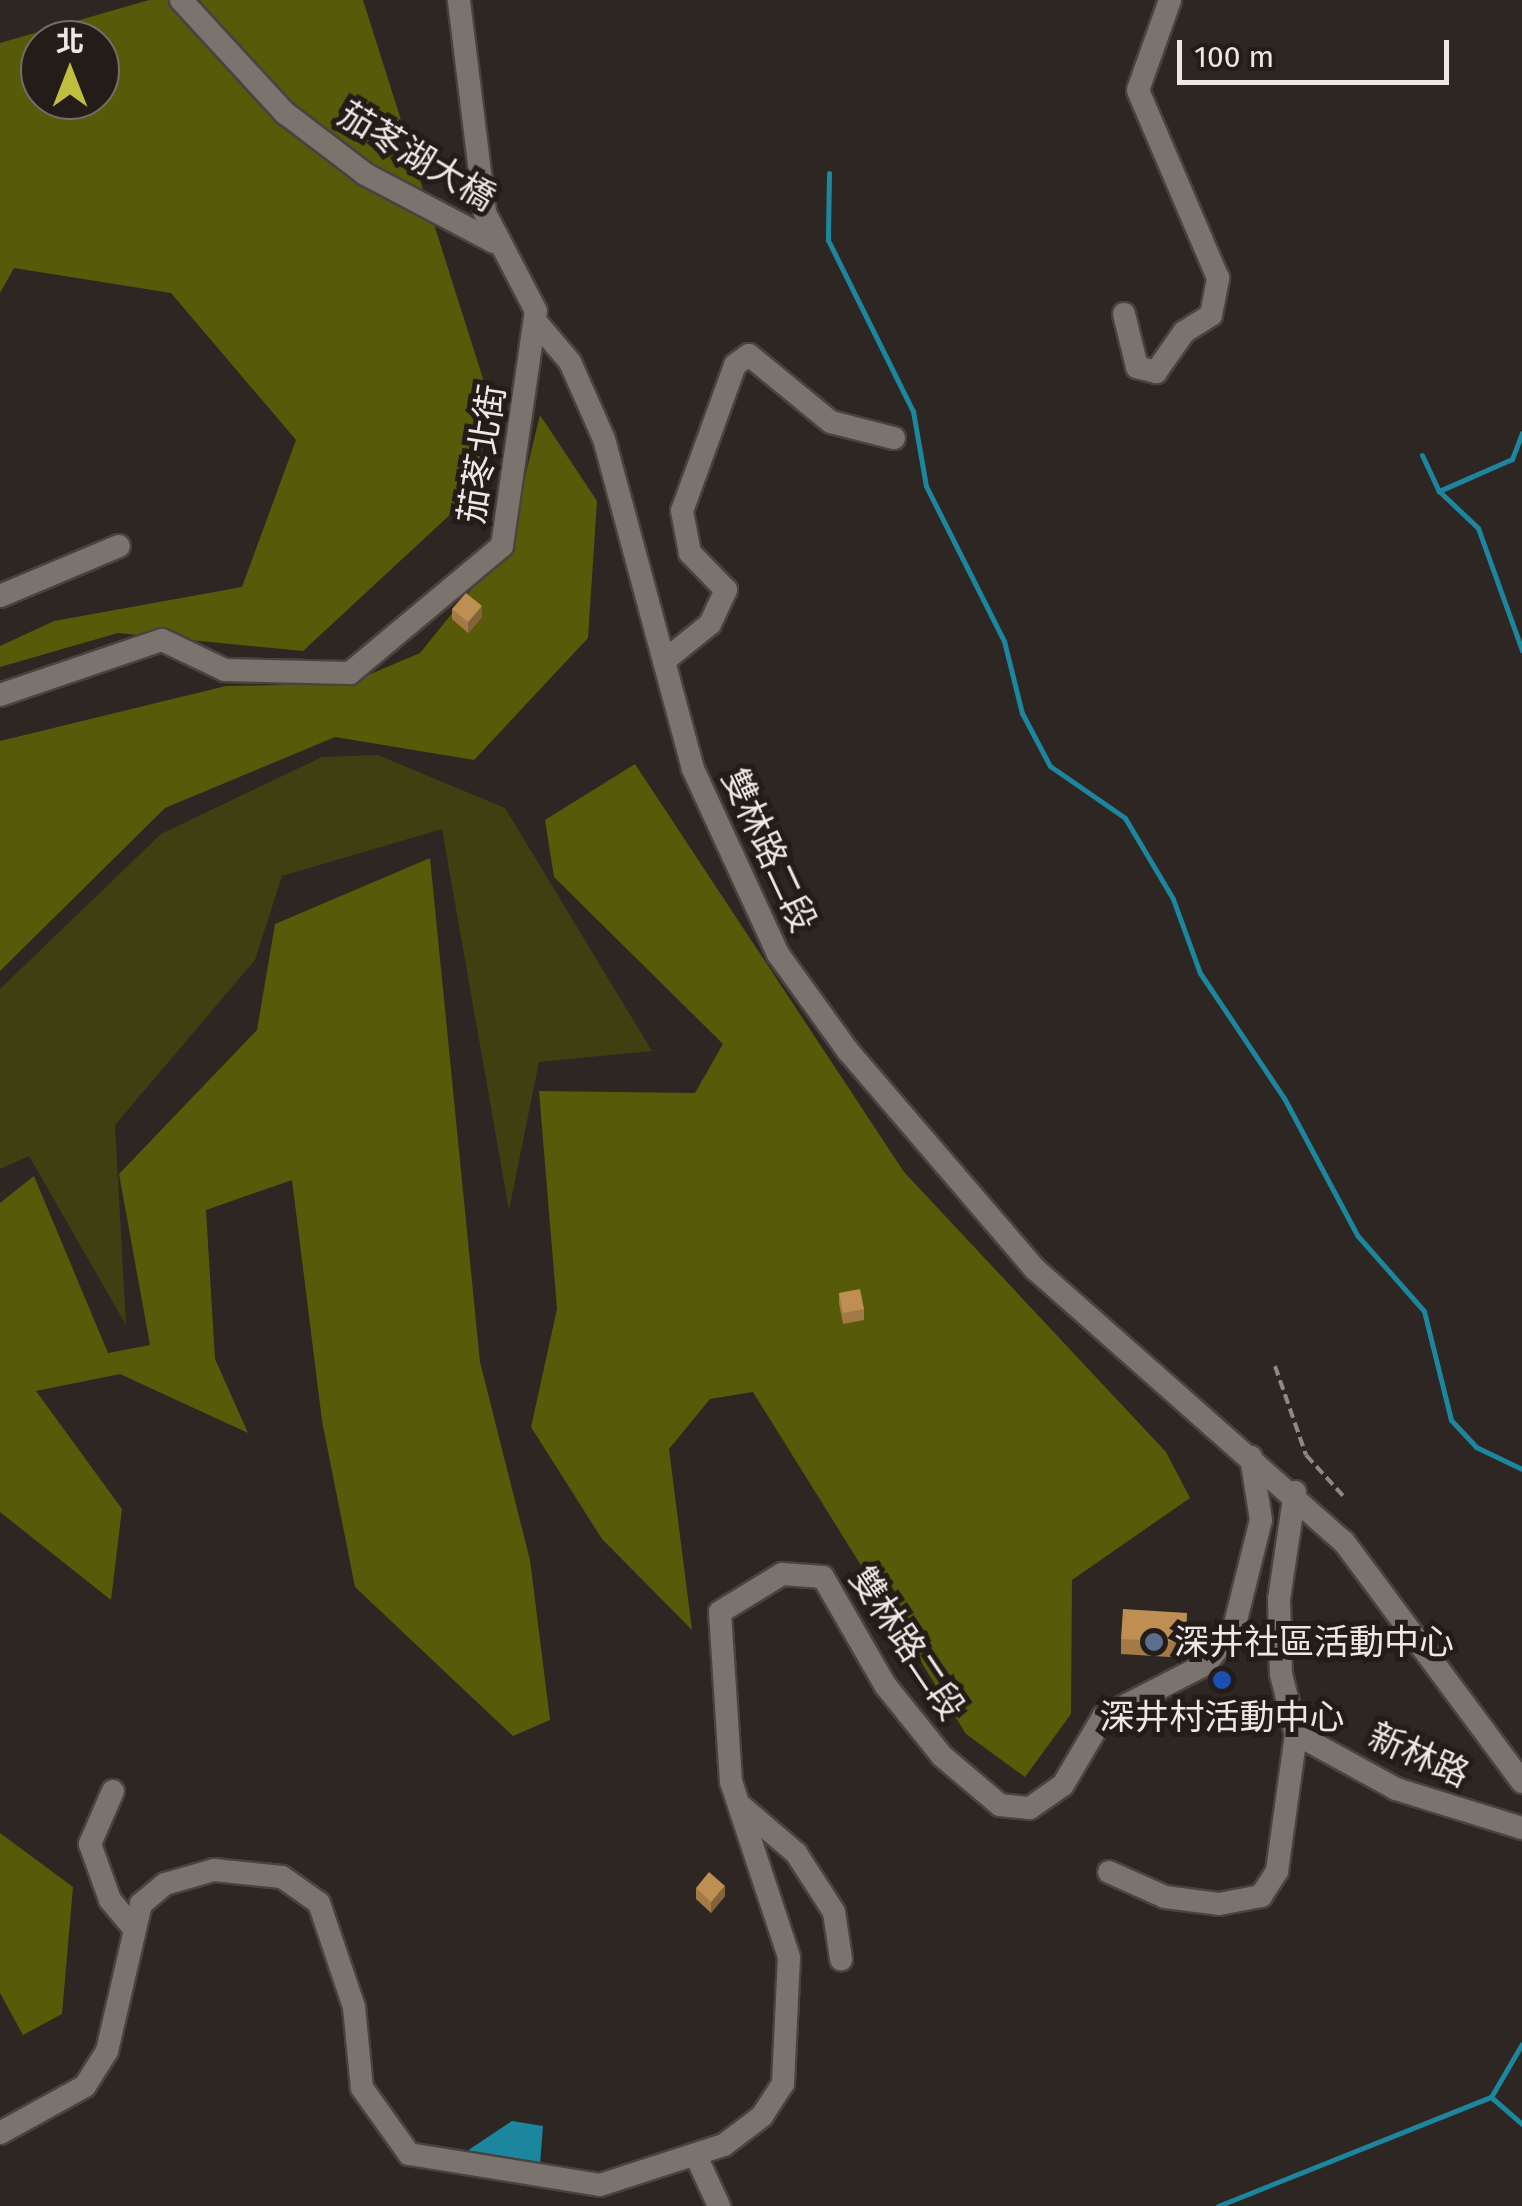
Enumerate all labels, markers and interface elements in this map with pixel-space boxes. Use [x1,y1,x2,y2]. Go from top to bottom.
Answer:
north arrow [20,20,120,120]
scale bar [1182,20,1454,82]
text: 北 [56,25,84,58]
text: 100 m [1194,39,1274,75]
street label: 茄苳湖大橋 [331,93,503,219]
street label: 茄苳北街 [450,382,514,526]
street label: 雙林路二段 [713,762,825,938]
street label: 雙林路二段 [841,1559,973,1727]
place label: 深井社區活動中心 [1174,1621,1454,1663]
marker: 深井社區活動中心 [1143,1631,1165,1653]
marker: 深井村活動中心 [1211,1669,1233,1691]
place label: 深井村活動中心 [1100,1696,1344,1738]
street label: 新林路 [1362,1714,1476,1796]

